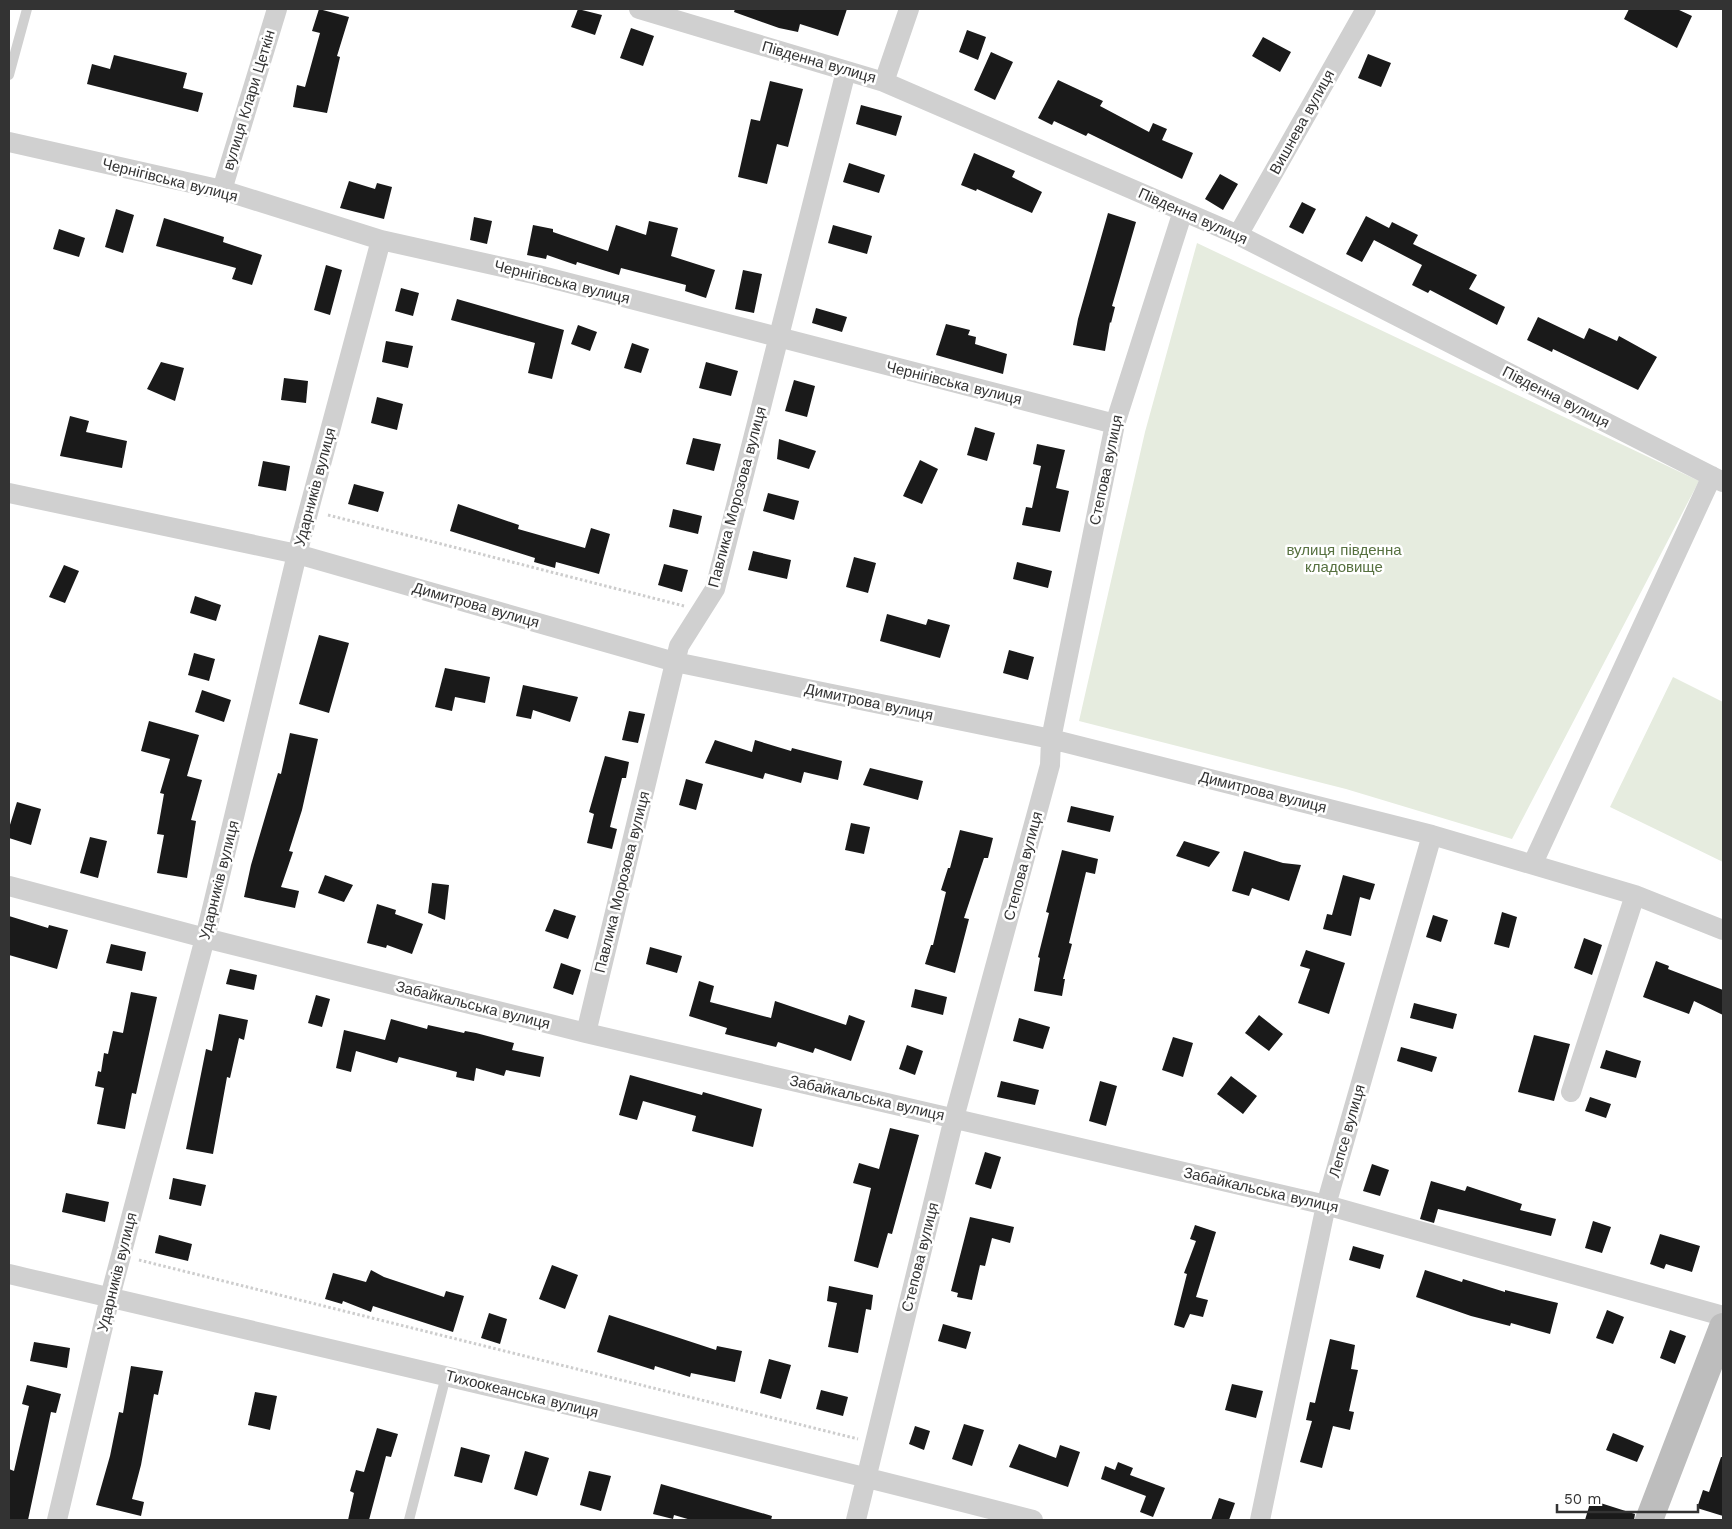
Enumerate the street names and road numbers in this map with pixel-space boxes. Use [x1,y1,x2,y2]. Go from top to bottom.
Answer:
street label: вулиця Клари Цеткін [219,28,279,172]
street label: Південна вулиця [760,37,878,87]
street label: Вишнева вулиця [1266,66,1338,178]
street label: Чернігівська вулиця [100,154,240,206]
street label: Південна вулиця [1136,184,1250,248]
street label: Чернігівська вулиця [492,256,632,308]
street label: Чернігівська вулиця [884,357,1024,409]
street label: Південна вулиця [1499,362,1613,432]
street label: Павлика Морозова вулиця [704,404,770,590]
street label: Степова вулиця [1086,413,1126,527]
street label: Ударників вулиця [291,426,339,548]
street label: Димитрова вулиця [411,578,541,632]
street label: Димитрова вулиця [803,680,935,724]
street label: Димитрова вулиця [1197,767,1329,817]
street label: Павлика Морозова вулиця [591,789,653,975]
street label: Степова вулиця [1000,809,1046,923]
street label: Ударників вулиця [195,819,243,941]
street label: Забайкальська вулиця [394,977,552,1033]
street label: Забайкальська вулиця [788,1071,946,1125]
street label: Лепсе вулиця [1325,1082,1369,1180]
street label: Забайкальська вулиця [1182,1163,1340,1217]
street label: Степова вулиця [898,1200,942,1314]
street label: Ударників вулиця [93,1211,141,1333]
street label: Тихоокеанська вулиця [444,1366,600,1422]

